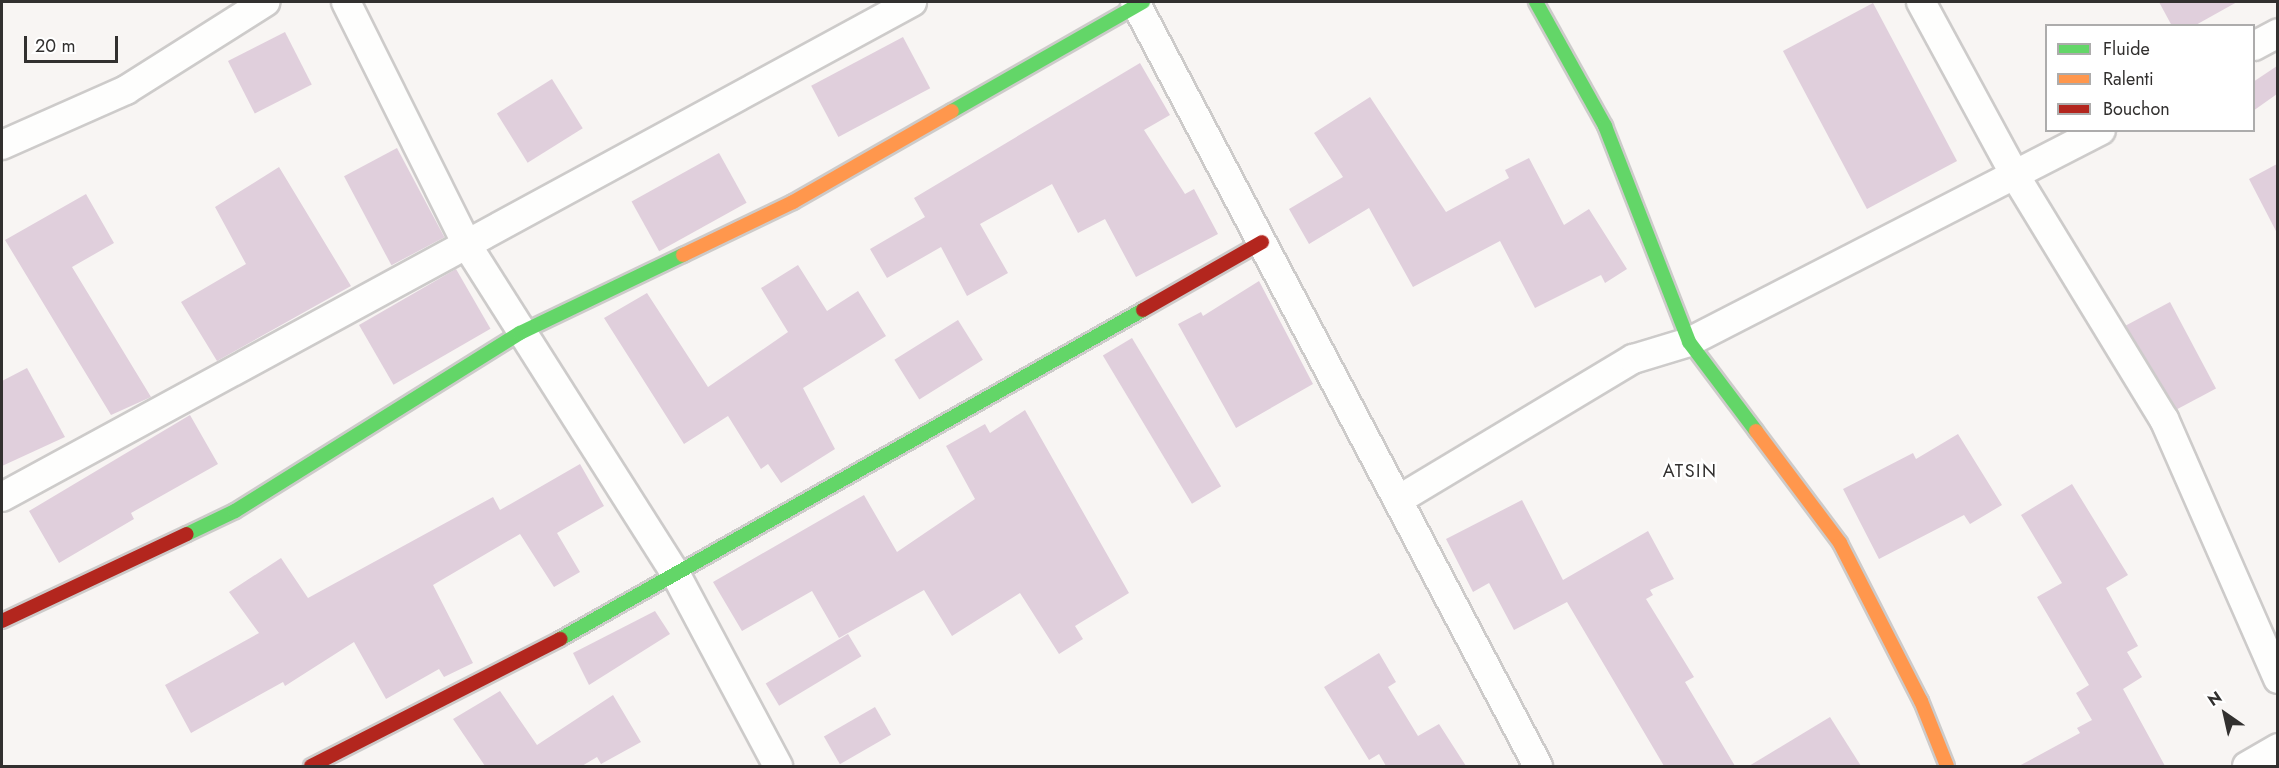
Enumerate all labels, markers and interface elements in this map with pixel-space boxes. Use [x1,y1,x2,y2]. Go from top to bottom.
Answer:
scale bar [27,24,122,62]
legend [2045,24,2255,132]
text: 20 m [35,33,75,59]
text: Fluide [2103,36,2150,62]
text: Ralenti [2103,66,2154,92]
text: Bouchon [2103,96,2170,122]
district label: ATSIN [1663,460,1717,482]
north arrow [2195,684,2255,744]
text: N [2203,686,2226,712]

